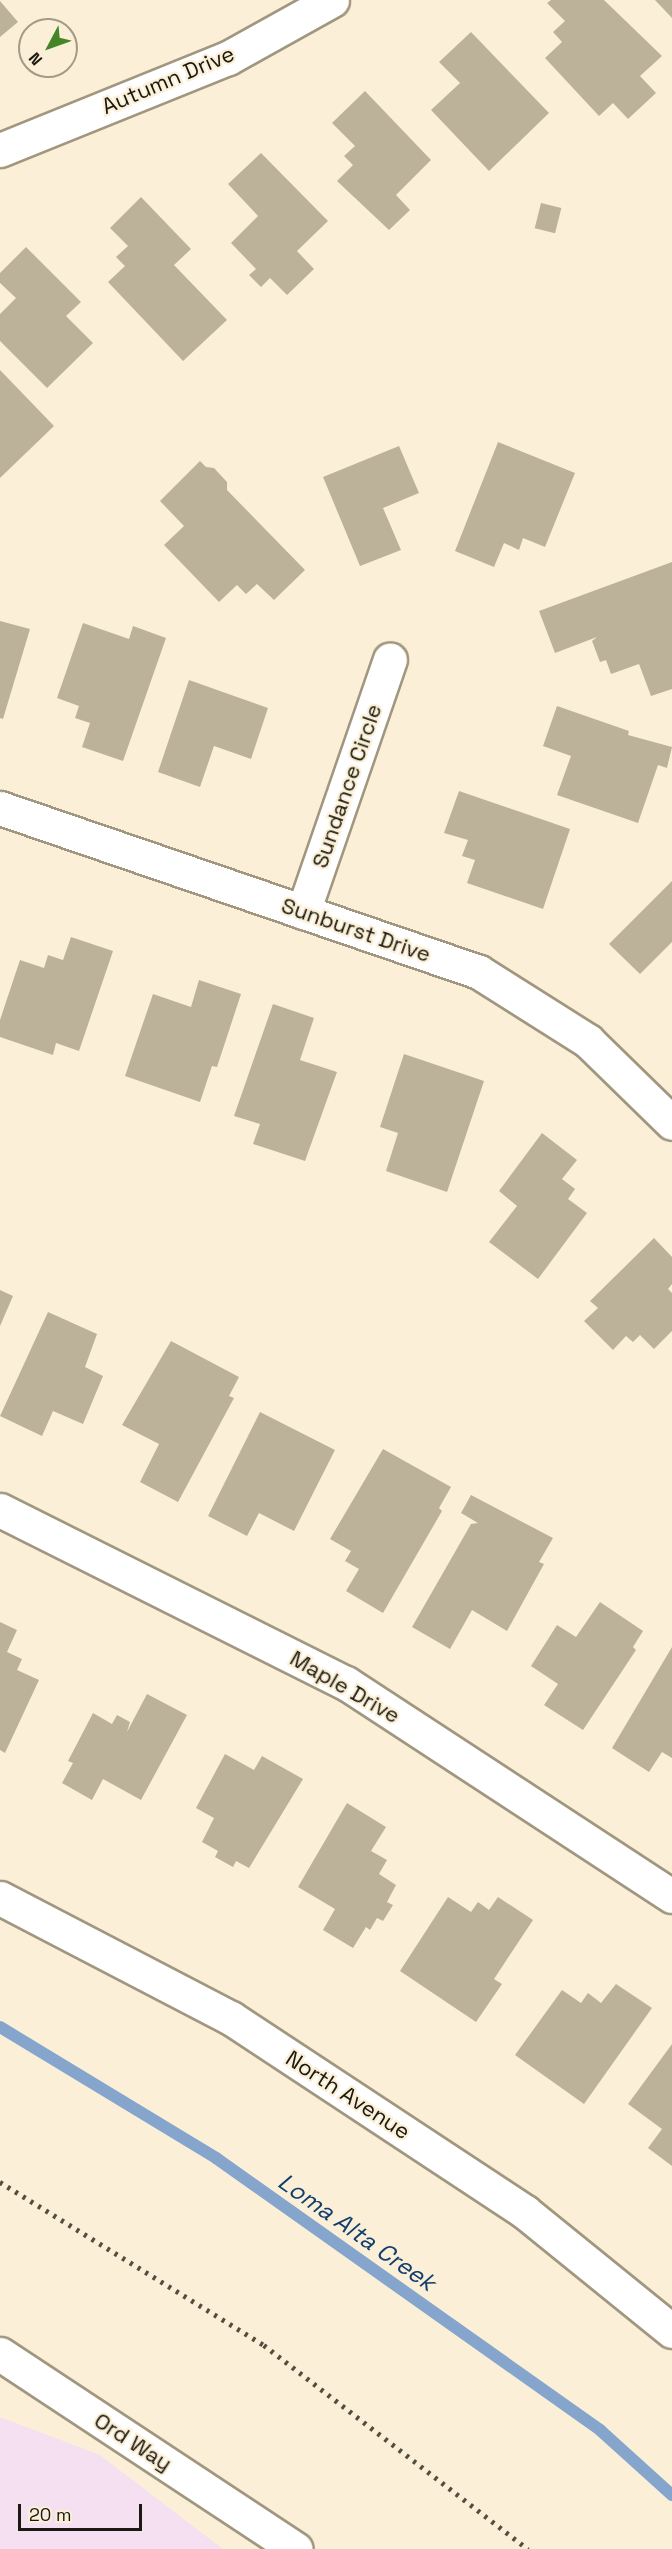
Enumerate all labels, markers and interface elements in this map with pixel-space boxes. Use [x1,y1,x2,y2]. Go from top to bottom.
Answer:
north arrow [18,18,78,78]
street label: Autumn Drive [98,40,238,120]
text: N [24,48,47,70]
street label: Sundance Circle [307,701,387,871]
street label: Sunburst Drive [278,892,434,968]
street label: Maple Drive [285,1645,405,1729]
street label: North Avenue [281,2045,415,2145]
water label: Loma Alta Creek [273,2167,441,2297]
street label: Ord Way [89,2407,177,2477]
scale bar [21,2492,146,2530]
text: 20 m [29,2503,72,2526]

